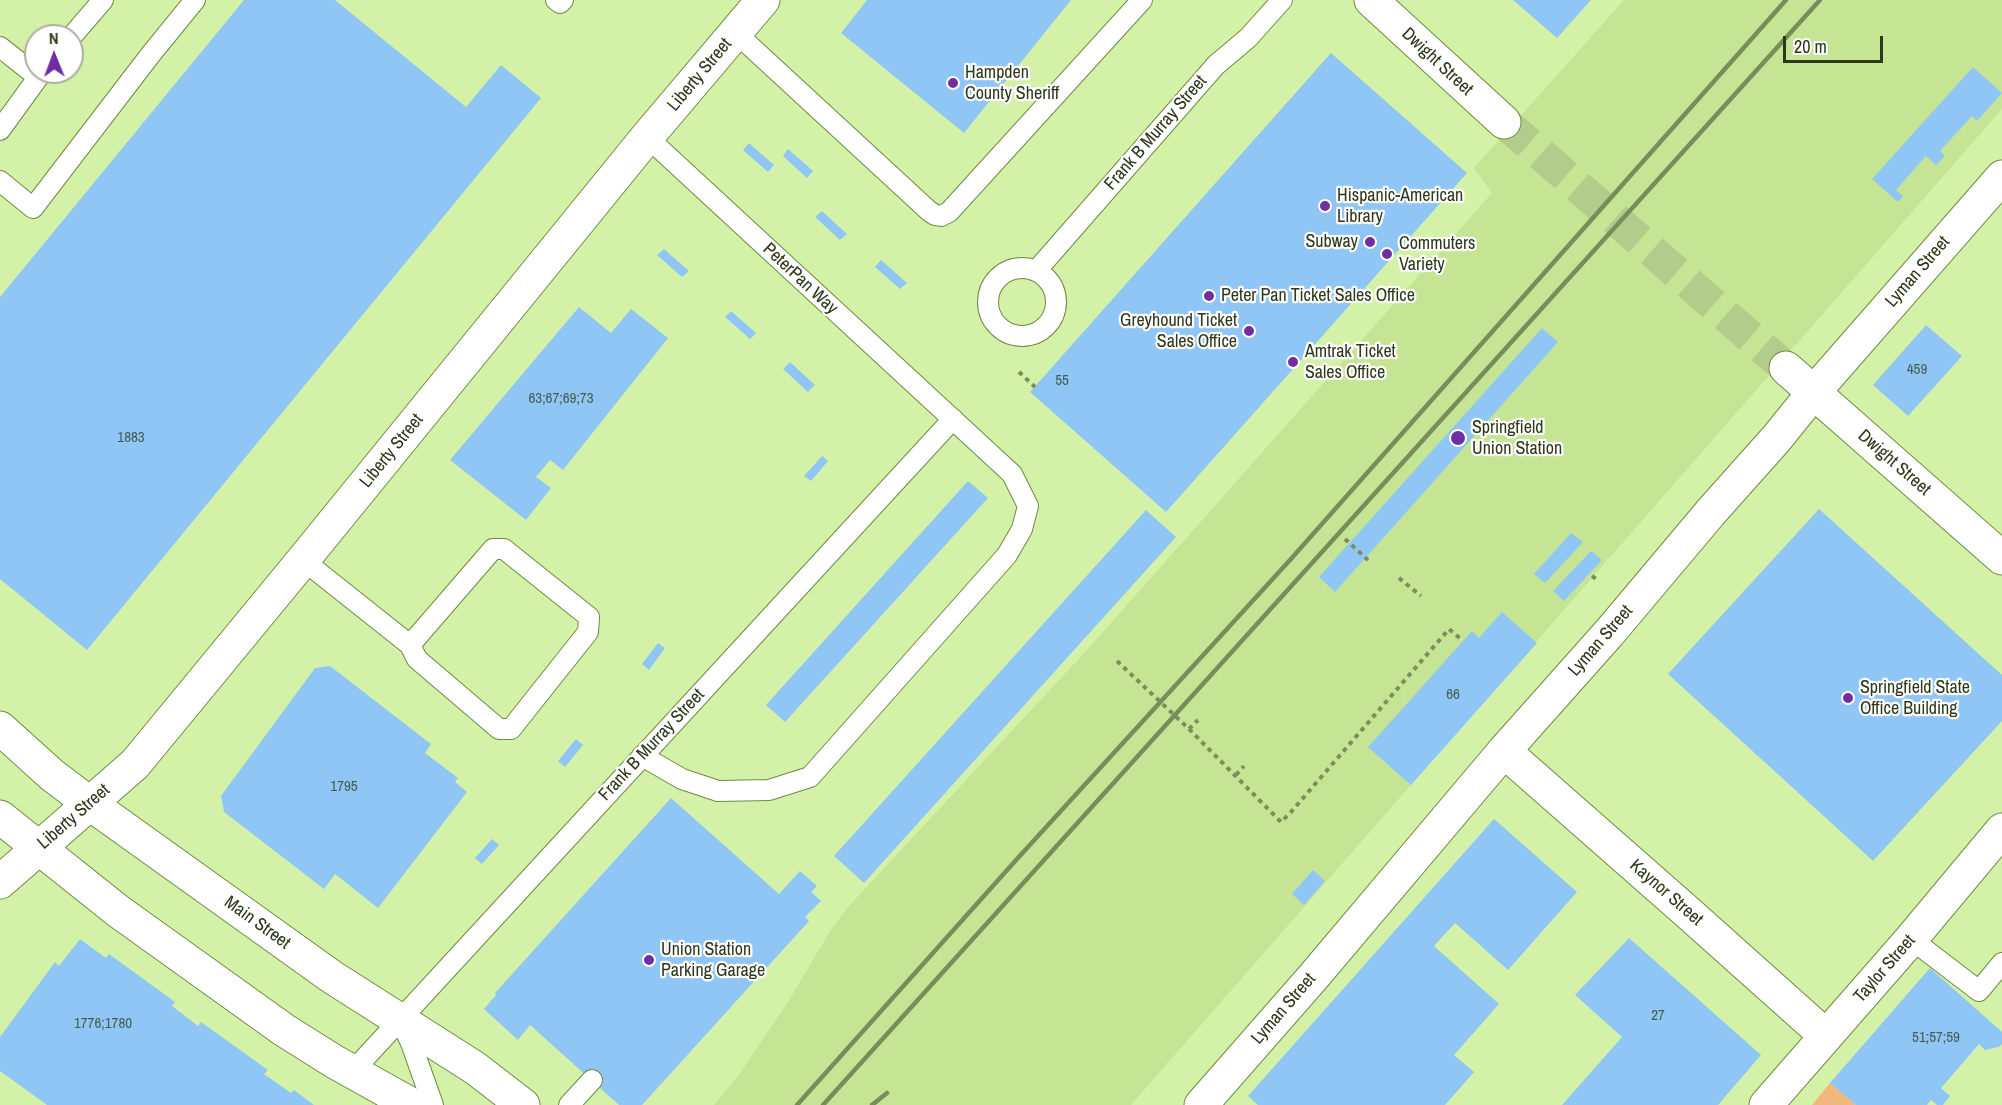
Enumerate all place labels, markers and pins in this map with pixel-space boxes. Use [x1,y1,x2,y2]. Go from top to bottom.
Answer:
place label: Hampden County Sheriff [965,62,1059,104]
marker: Hampden County Sheriff [946,76,960,90]
place label: Hispanic-American Library [1337,185,1463,228]
marker: Hispanic-American Library [1318,199,1332,213]
place label: Subway [1305,231,1358,253]
place label: Commuters Variety [1399,233,1475,276]
marker: Subway [1363,235,1377,249]
marker: Commuters Variety [1380,247,1394,261]
place label: Peter Pan Ticket Sales Office [1221,285,1415,307]
marker: Peter Pan Ticket Sales Office [1202,289,1216,303]
place label: Greyhound Ticket Sales Office [1120,310,1237,352]
marker: Greyhound Ticket Sales Office [1242,324,1256,338]
place label: Amtrak Ticket Sales Office [1305,341,1396,384]
marker: Amtrak Ticket Sales Office [1286,355,1300,369]
place label: Springfield Union Station [1472,417,1562,460]
marker: Springfield Union Station [1449,429,1467,447]
place label: Springfield State Office Building [1860,677,1970,720]
marker: Springfield State Office Building [1841,691,1855,705]
place label: Union Station Parking Garage [661,939,765,982]
marker: Union Station Parking Garage [642,953,656,967]

